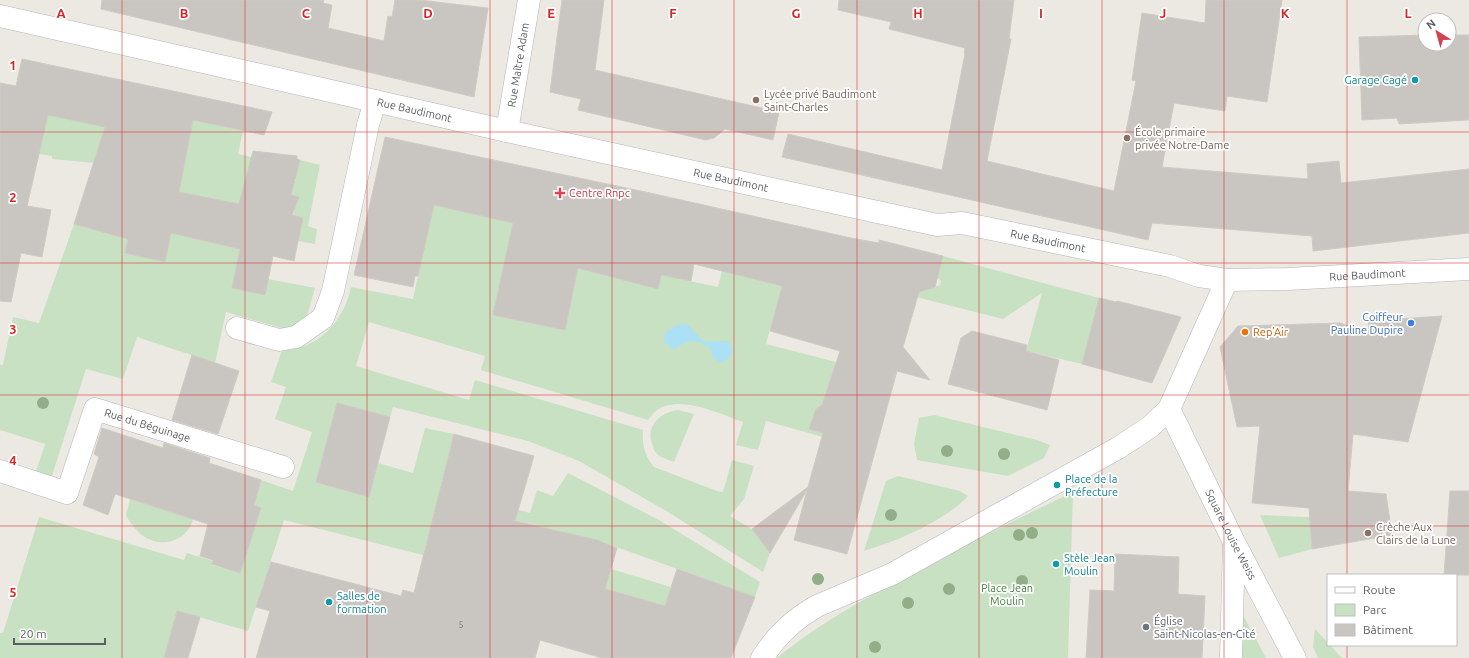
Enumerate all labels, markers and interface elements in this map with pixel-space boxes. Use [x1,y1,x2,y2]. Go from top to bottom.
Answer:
text: A [56,6,66,20]
text: B [180,6,189,20]
text: C [302,6,311,20]
text: D [423,6,433,20]
text: E [547,6,555,20]
text: F [669,6,677,20]
text: G [792,6,801,20]
text: H [913,6,923,20]
text: I [1039,6,1043,20]
text: J [1160,6,1166,20]
text: K [1281,6,1290,20]
text: L [1404,6,1412,20]
north arrow [1417,12,1457,52]
text: N [1424,17,1438,31]
street label: Rue Maître Adam [505,22,531,108]
text: 1 [9,58,17,72]
place label: Garage Cagé [1345,74,1407,86]
marker: Garage Cagé [1410,75,1420,85]
place label: Lycée privé Baudimont Saint-Charles [764,88,877,113]
marker: Lycée privé Baudimont Saint-Charles [751,95,761,105]
street label: Rue Baudimont [376,96,454,124]
place label: École primaire privée Notre-Dame [1135,125,1229,151]
marker: École primaire privée Notre-Dame [1122,133,1132,143]
street label: Rue Baudimont [692,166,770,194]
marker: Centre Rnpc [554,187,566,199]
place label: Centre Rnpc [569,187,630,199]
text: 2 [9,190,17,204]
street label: Rue Baudimont [1009,227,1087,255]
street label: Rue Baudimont [1329,266,1407,283]
place label: Coiffeur Pauline Dupire [1331,311,1404,336]
marker: Coiffeur Pauline Dupire [1406,318,1416,328]
text: 3 [9,322,17,336]
place label: Rep’Air [1253,326,1289,338]
marker: Rep’Air [1240,327,1250,337]
street label: Rue du Béguinage [103,406,192,444]
text: 4 [9,453,17,467]
place label: Place de la Préfecture [1065,473,1118,498]
marker: Place de la Préfecture [1052,480,1062,490]
street label: Square Louise Weiss [1203,487,1259,582]
place label: Crèche Aux Clairs de la Lune [1376,521,1456,546]
marker: Crèche Aux Clairs de la Lune [1363,528,1373,538]
place label: Stèle Jean Moulin [1064,552,1115,577]
marker: Stèle Jean Moulin [1051,559,1061,569]
legend [1327,574,1457,646]
park label: Place Jean Moulin [981,582,1033,607]
text: Route [1363,583,1396,596]
text: 5 [9,585,17,599]
place label: Salles de formation [337,590,387,615]
marker: Salles de formation [324,597,334,607]
text: Parc [1363,603,1387,616]
place label: Église Saint-Nicolas-en-Cité [1154,614,1256,640]
scale bar [14,620,105,646]
house number: 5 [458,620,464,630]
marker: Église Saint-Nicolas-en-Cité [1141,622,1151,632]
text: Bâtiment [1363,623,1413,636]
text: 20 m [20,627,47,640]

